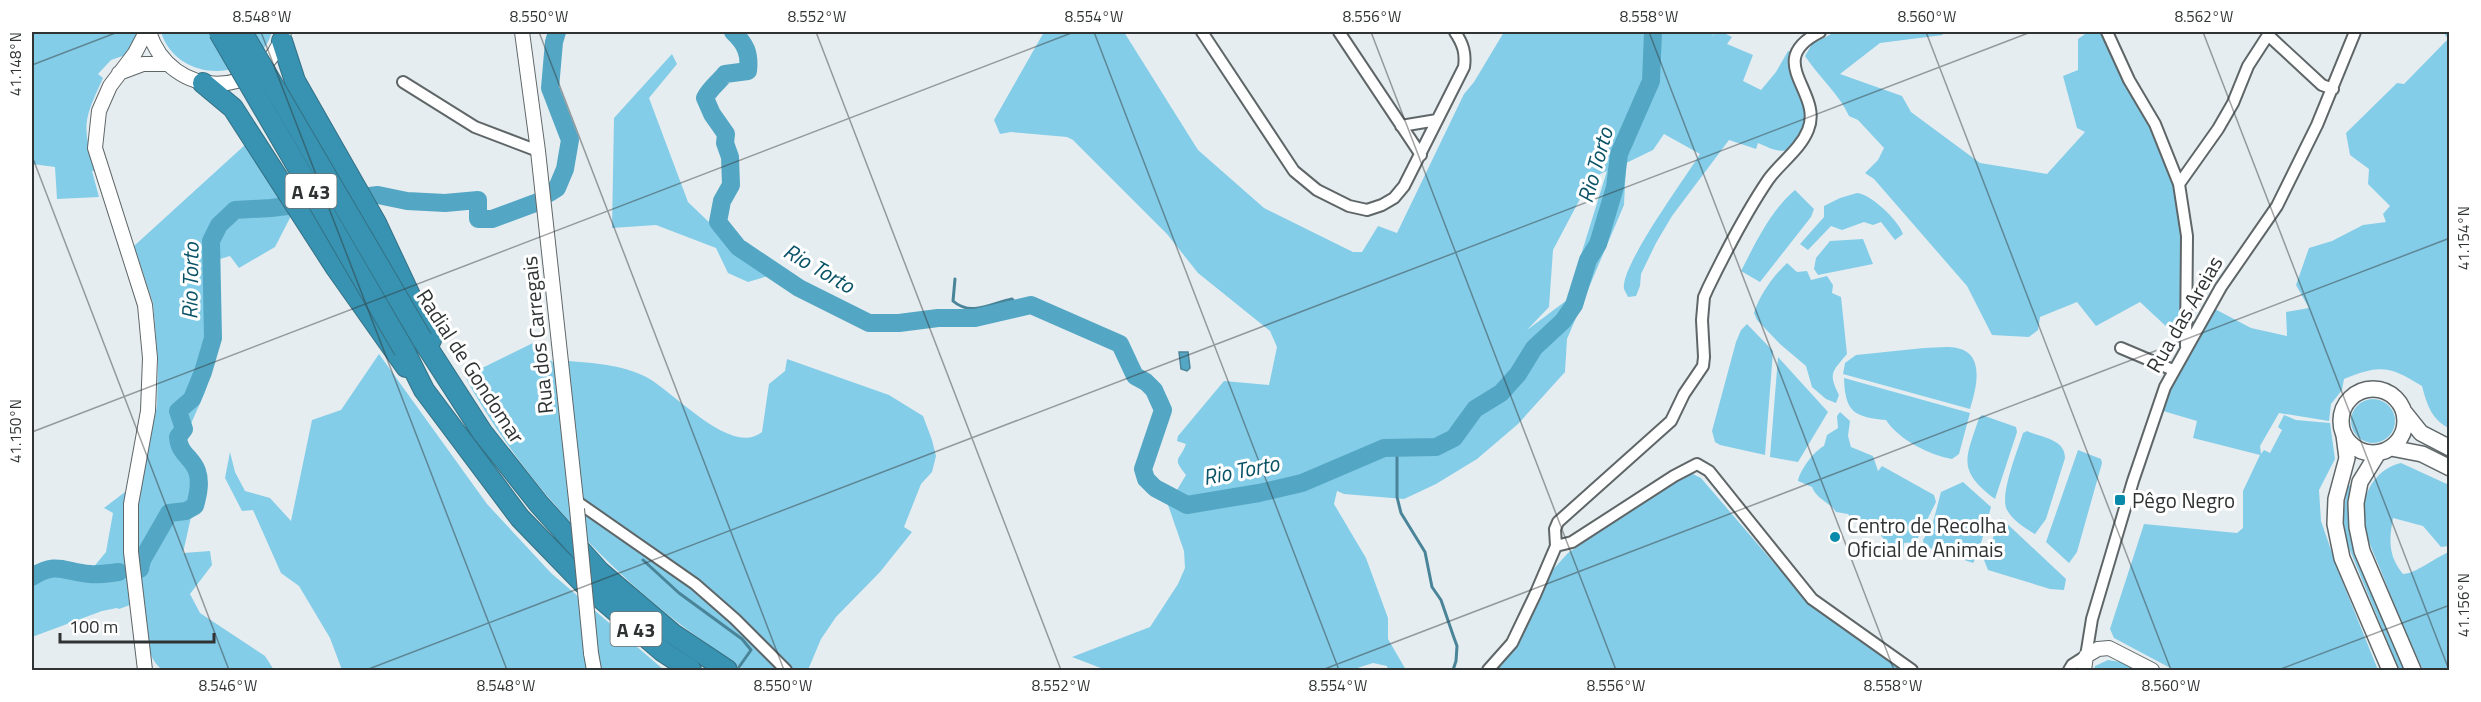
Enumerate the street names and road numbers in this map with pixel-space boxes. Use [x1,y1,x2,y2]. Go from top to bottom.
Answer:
road number: A 43 [286,174,336,208]
street label: Rua das Areias [2138,250,2230,378]
street label: Rua dos Carregais [513,255,561,415]
street label: Radial de Gondomar [409,282,533,450]
road number: A 43 [610,612,662,646]

